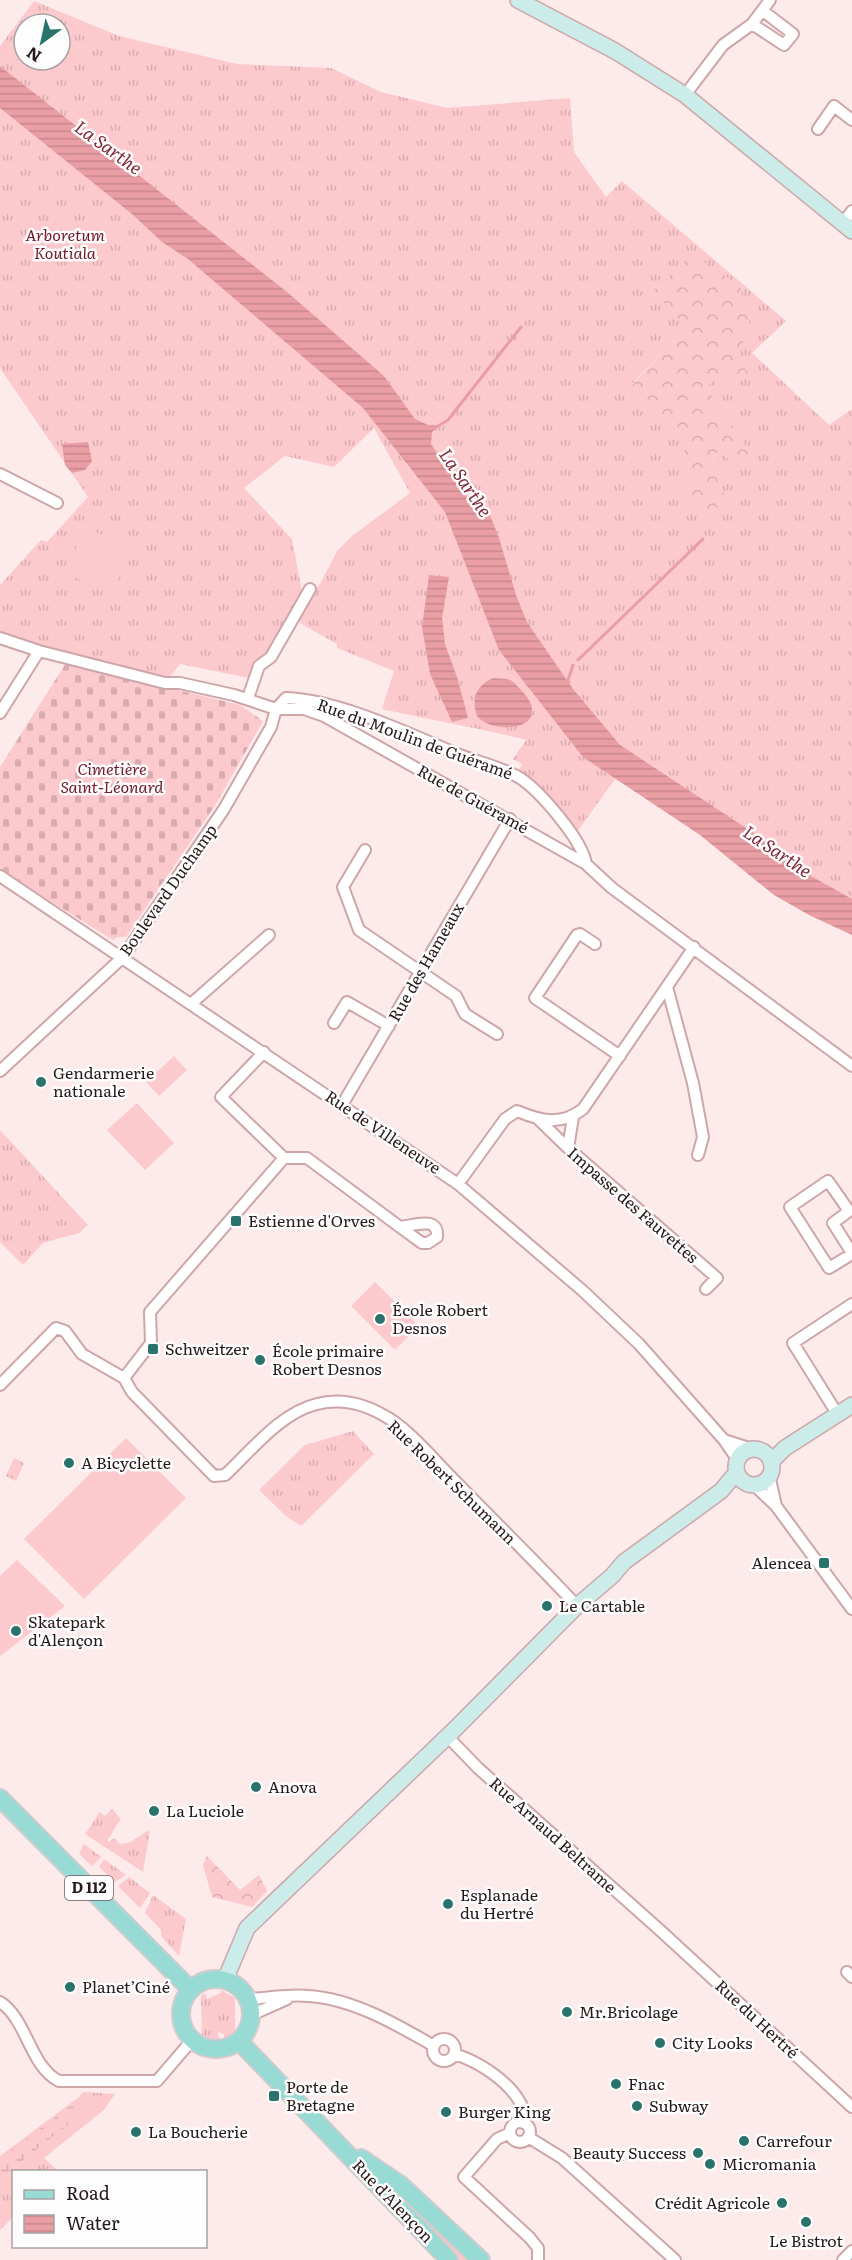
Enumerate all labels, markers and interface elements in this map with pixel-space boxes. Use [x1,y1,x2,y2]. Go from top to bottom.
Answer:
north arrow [12,12,72,72]
text: N [21,42,45,69]
water label: La Sarthe [70,113,148,180]
park label: Arboretum Koutiala [25,222,105,264]
water label: La Sarthe [433,442,499,522]
street label: Rue du Moulin de Guéramé [314,692,516,785]
park label: Cimetière Saint-Léonard [61,756,164,798]
street label: Rue de Guéramé [414,758,533,839]
water label: La Sarthe [738,818,818,884]
street label: Boulevard Duchamp [113,819,222,960]
street label: Rue des Hameaux [381,897,469,1025]
place label: Gendarmerie nationale [53,1060,154,1102]
marker: Gendarmerie nationale [34,1075,48,1089]
street label: Rue de Villeneuve [321,1083,446,1179]
street label: Impasse des Fauvettes [563,1141,704,1268]
place label: Estienne d'Orves [248,1208,375,1232]
marker: Estienne d'Orves [229,1214,243,1228]
place label: École Robert Desnos [392,1297,488,1339]
marker: École Robert Desnos [373,1312,387,1326]
place label: Schweitzer [165,1336,249,1360]
place label: École primaire Robert Desnos [272,1338,384,1380]
marker: Schweitzer [146,1342,160,1356]
marker: École primaire Robert Desnos [253,1353,267,1367]
street label: Rue Robert Schumann [383,1413,523,1549]
place label: A Bicyclette [81,1450,171,1474]
marker: A Bicyclette [62,1456,76,1470]
place label: Alencea [752,1550,812,1574]
marker: Alencea [817,1556,831,1570]
place label: Le Cartable [559,1593,645,1617]
marker: Le Cartable [540,1599,554,1613]
place label: Skatepark d'Alençon [28,1609,106,1651]
marker: Skatepark d'Alençon [9,1624,23,1638]
street label: Rue Arnaud Beltrame [485,1771,622,1898]
place label: Anova [268,1774,317,1798]
marker: Anova [249,1780,263,1794]
place label: La Luciole [166,1798,244,1822]
marker: La Luciole [147,1804,161,1818]
road number: D 112 [65,1876,113,1900]
place label: Esplanade du Hertré [460,1882,538,1924]
marker: Esplanade du Hertré [441,1897,455,1911]
street label: Rue du Hertré [711,1973,805,2063]
place label: Planet’Ciné [82,1974,170,1998]
marker: Planet’Ciné [63,1980,77,1994]
place label: Mr.Bricolage [579,1999,678,2023]
marker: Mr.Bricolage [560,2005,574,2019]
place label: City Looks [672,2030,753,2054]
marker: City Looks [653,2036,667,2050]
place label: Fnac [628,2071,665,2095]
place label: Porte de Bretagne [286,2074,355,2116]
marker: Fnac [609,2077,623,2091]
marker: Porte de Bretagne [267,2089,281,2103]
place label: Subway [649,2093,709,2117]
place label: Burger King [458,2099,551,2123]
marker: Subway [630,2099,644,2113]
marker: Burger King [439,2105,453,2119]
place label: La Boucherie [148,2119,248,2143]
marker: La Boucherie [129,2125,143,2139]
place label: Carrefour [756,2128,832,2152]
marker: Carrefour [737,2134,751,2148]
place label: Beauty Success [573,2140,686,2164]
marker: Beauty Success [691,2146,705,2160]
place label: Micromania [722,2151,817,2175]
street label: Rue d'Alençon [348,2153,440,2248]
marker: Micromania [703,2157,717,2171]
legend [12,2170,207,2248]
text: Road [66,2179,110,2206]
place label: Crédit Agricole [655,2190,770,2214]
marker: Crédit Agricole [775,2196,789,2210]
text: Water [66,2209,120,2236]
marker: Le Bistrot [799,2215,813,2229]
place label: Le Bistrot [769,2228,843,2252]

